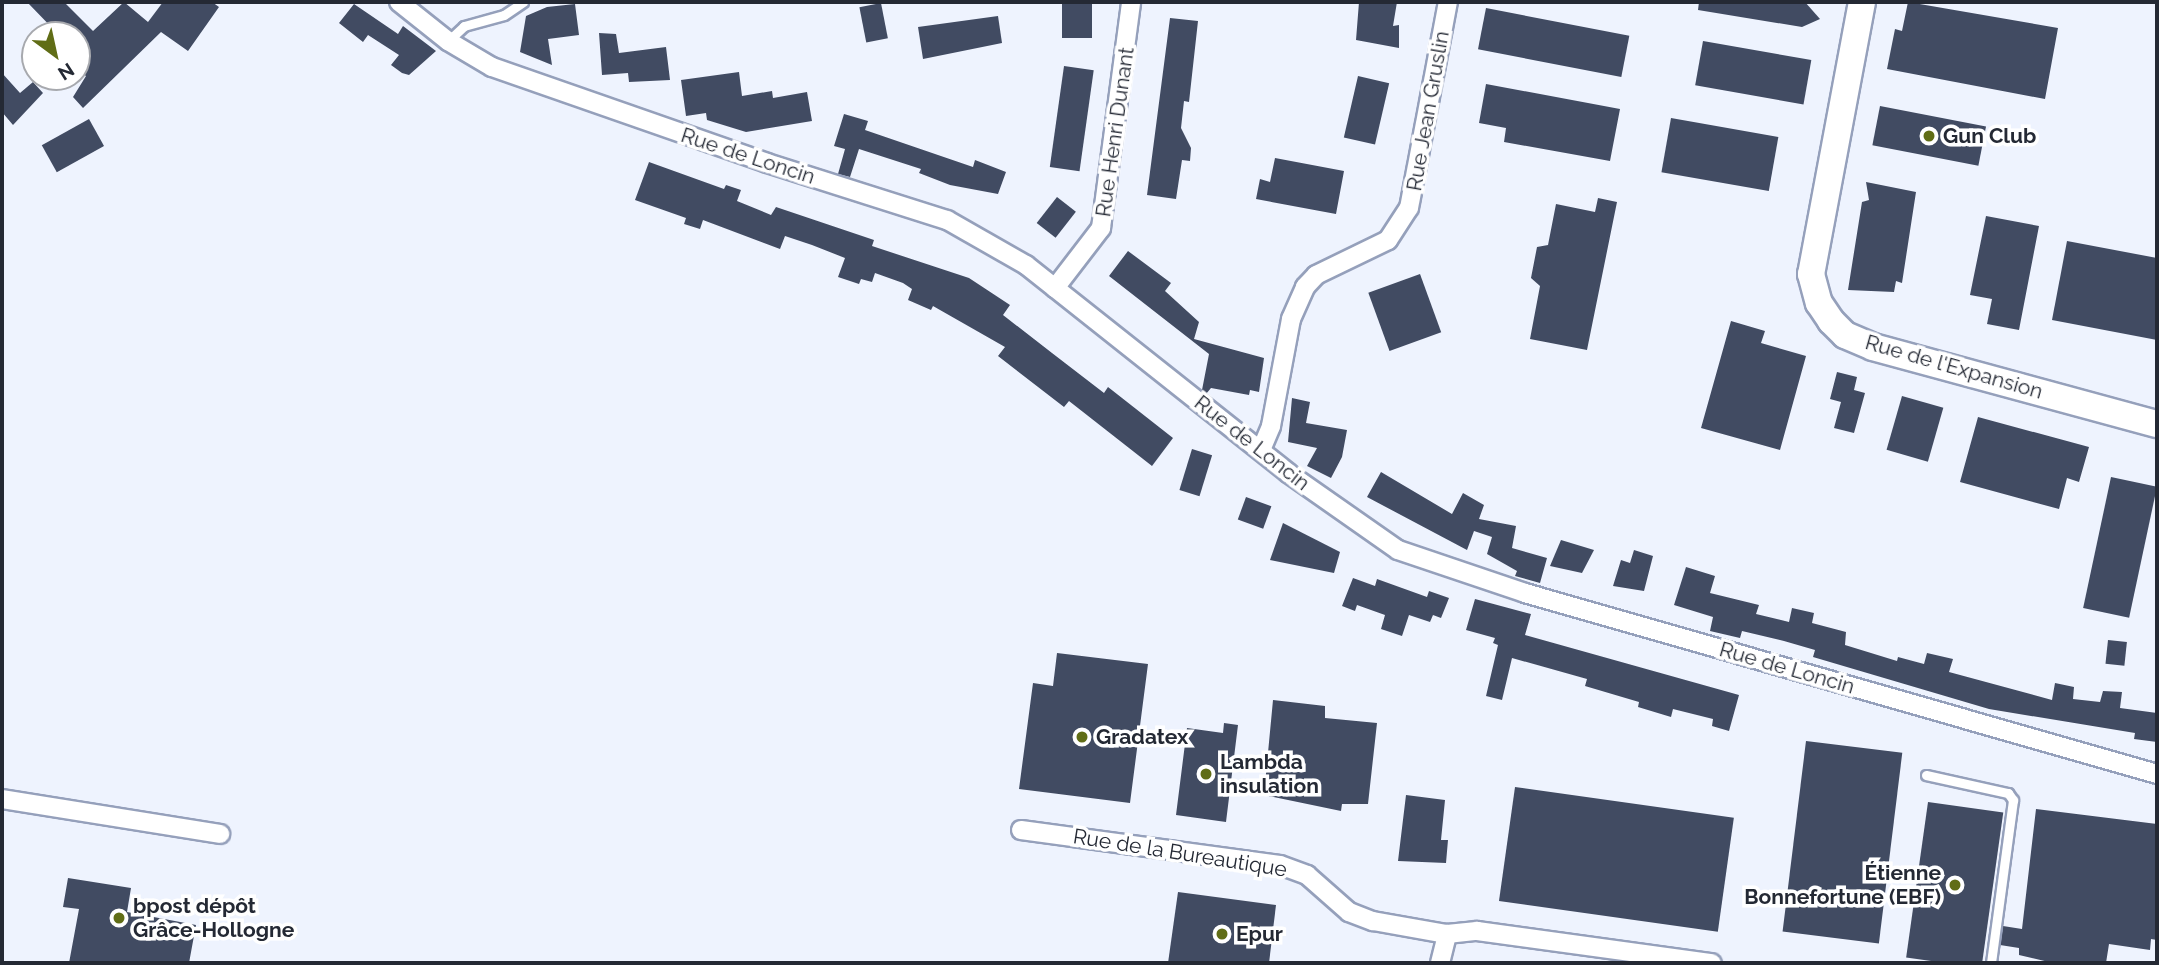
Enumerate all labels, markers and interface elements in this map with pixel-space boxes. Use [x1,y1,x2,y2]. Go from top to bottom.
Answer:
north arrow [21,21,91,91]
street label: Rue Jean Gruslin [1401,29,1455,193]
street label: Rue Henri Dunant [1091,45,1139,219]
text: N [54,59,78,85]
street label: Rue de Loncin [678,122,818,190]
place label: Gun Club [1943,123,2036,149]
marker: Gun Club [1921,128,1937,144]
street label: Rue de l'Expansion [1862,330,2046,404]
street label: Rue de Loncin [1189,390,1315,496]
street label: Rue de Loncin [1716,637,1858,699]
place label: Gradatex [1096,724,1188,750]
marker: Gradatex [1074,729,1090,745]
place label: Lambda insulation [1220,749,1319,799]
marker: Lambda insulation [1198,766,1214,782]
street label: Rue de la Bureautique [1071,824,1289,882]
place label: Étienne Bonnefortune (EBF) [1744,860,1941,910]
marker: Étienne Bonnefortune (EBF) [1947,877,1963,893]
place label: bpost dépôt Grâce-Hollogne [133,893,294,943]
marker: bpost dépôt Grâce-Hollogne [111,910,127,926]
place label: Epur [1236,921,1283,947]
marker: Epur [1214,926,1230,942]

